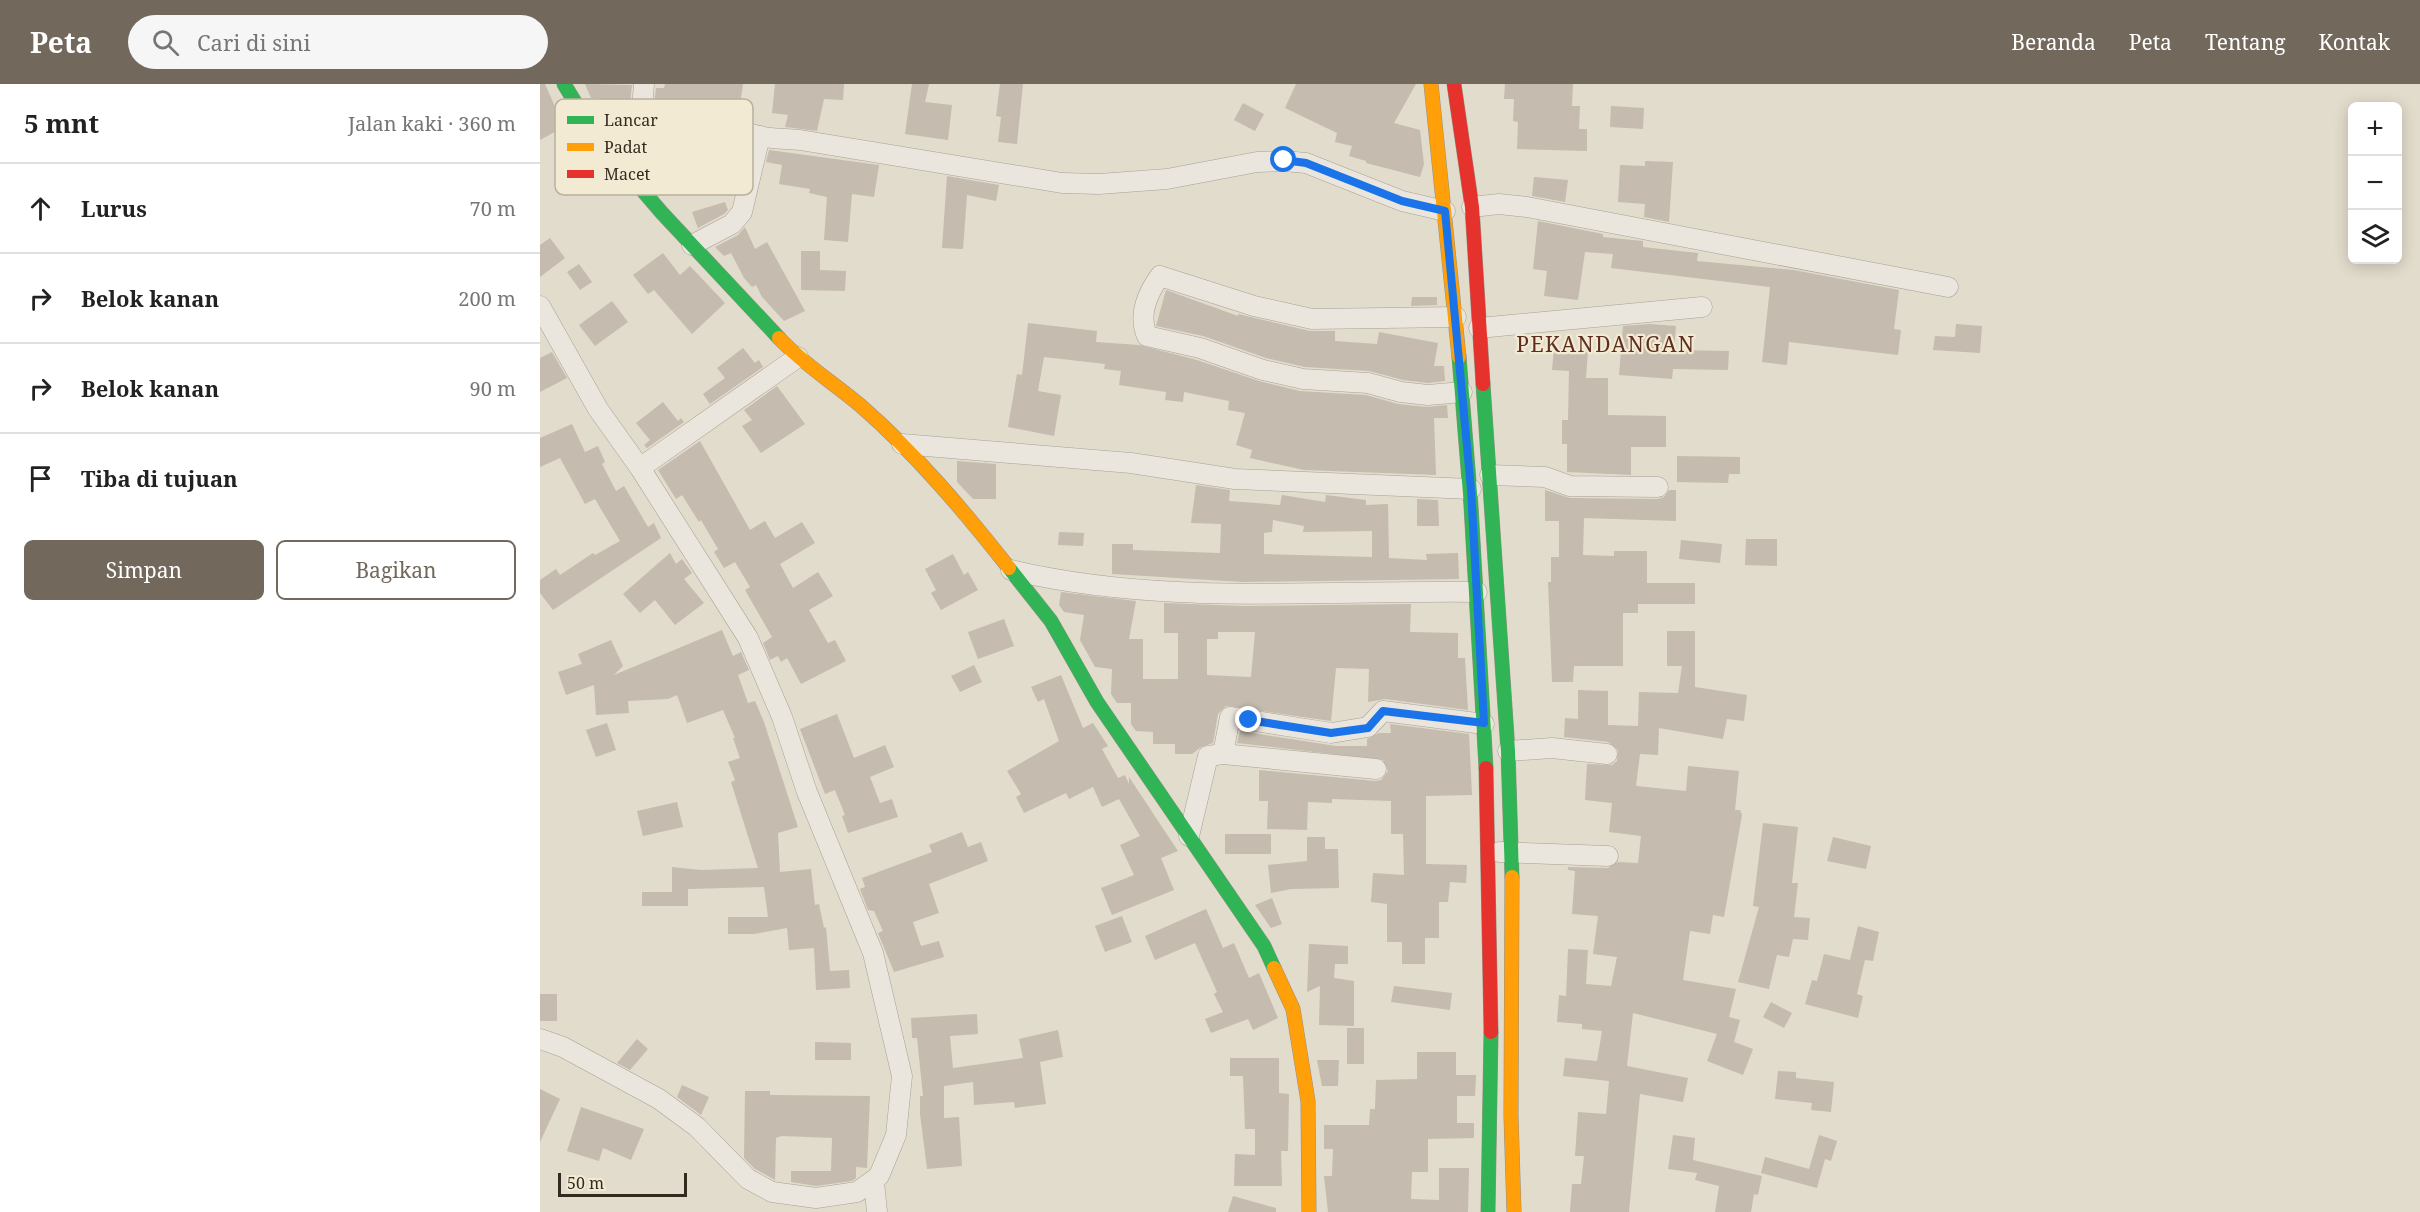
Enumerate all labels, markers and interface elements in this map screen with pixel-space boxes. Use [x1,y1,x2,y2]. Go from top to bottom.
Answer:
search box [128,15,548,69]
text: Peta [30,23,92,61]
icon: search [149,26,182,59]
text: Cari di sini [197,27,311,57]
text: Beranda [2011,28,2096,56]
text: Peta [2129,28,2172,56]
text: Tentang [2205,28,2286,56]
text: Kontak [2319,28,2390,56]
legend [555,99,753,195]
map controls [2348,102,2402,264]
button: + [2348,102,2402,156]
text: 5 mnt [24,105,99,141]
text: Lancar [604,109,658,131]
text: Jalan kaki · 360 m [348,110,516,137]
text: Padat [604,136,648,158]
route start [1270,146,1296,172]
button: − [2348,156,2402,210]
text: Macet [604,163,650,185]
icon: ahead [24,192,57,225]
text: Lurus [81,193,147,223]
text: 70 m [470,195,516,222]
button: layers [2348,210,2402,264]
icon: right [24,282,57,315]
text: Belok kanan [81,283,219,313]
text: 200 m [458,285,516,312]
district label: PEKANDANGAN [1516,330,1696,358]
icon: right [24,372,57,405]
text: Belok kanan [81,373,219,403]
text: 90 m [470,375,516,402]
icon: arrive [24,462,57,495]
text: Tiba di tujuan [81,463,238,493]
button: Simpan [24,540,264,600]
button: Bagikan [276,540,516,600]
route end [1235,706,1261,732]
scale bar [558,1170,687,1198]
text: 50 m [567,1172,604,1194]

